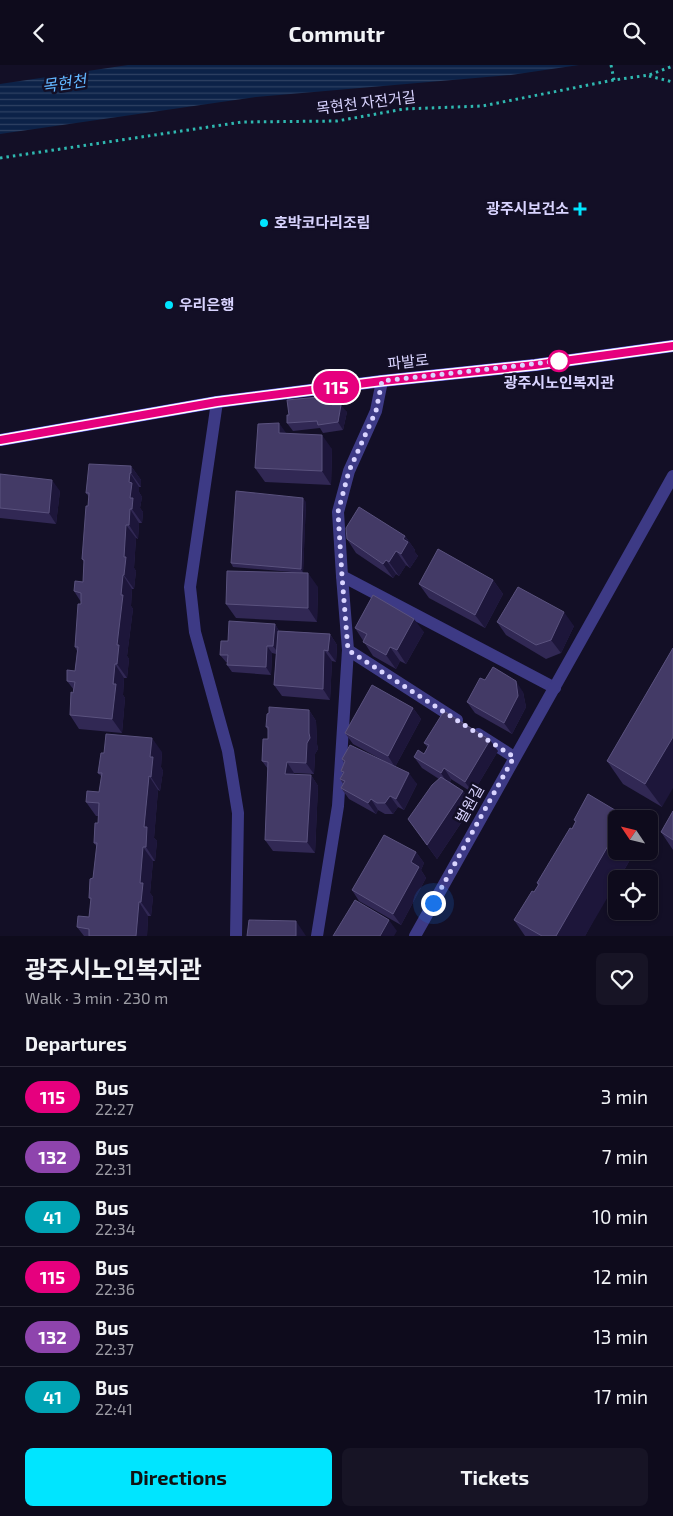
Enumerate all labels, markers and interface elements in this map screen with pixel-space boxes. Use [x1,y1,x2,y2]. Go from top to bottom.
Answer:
icon: back [25,19,53,47]
icon: search [620,19,648,47]
text: Commutr [288,20,385,46]
water label: 목현천 [41,70,89,95]
street label: 목현천 자전거길 [315,87,417,117]
place label: 광주시보건소 [486,199,569,217]
marker: 광주시보건소 [573,202,587,216]
place label: 호박코다리조림 [274,213,371,231]
marker: 호박코다리조림 [258,217,270,229]
place label: 우리은행 [179,295,234,313]
marker: 우리은행 [163,299,175,311]
street label: 파발로 [386,350,429,372]
marker: 광주시노인복지관 [548,350,570,372]
line badge: 115 [307,371,365,403]
place label: 광주시노인복지관 [504,373,614,391]
text: 115 [323,376,349,398]
street label: 벌원길 [451,781,487,826]
north arrow [608,810,658,860]
map controls [608,810,658,920]
button: locate [608,870,658,920]
your location [421,891,446,916]
button: heart [596,953,648,1005]
text: 광주시노인복지관 [25,954,202,983]
text: Walk · 3 min · 230 m [25,988,168,1007]
text: Departures [25,1032,127,1055]
text: Bus [95,1076,129,1099]
text: 3 min [601,1085,648,1108]
text: 115 [40,1086,65,1108]
text: 22:27 [95,1099,134,1118]
text: Bus [95,1136,129,1159]
text: 7 min [602,1145,648,1168]
text: 132 [38,1146,67,1168]
text: 22:31 [95,1159,132,1178]
text: Bus [95,1196,129,1219]
text: 10 min [592,1205,648,1228]
text: 41 [43,1206,62,1228]
text: 22:34 [95,1219,136,1238]
text: Bus [95,1256,129,1279]
text: 12 min [593,1265,648,1288]
text: 115 [40,1266,65,1288]
text: 22:36 [95,1279,135,1298]
text: Bus [95,1316,129,1339]
text: 13 min [593,1325,648,1348]
text: 132 [38,1326,67,1348]
text: 22:37 [95,1339,134,1358]
text: Bus [95,1376,129,1399]
text: 17 min [594,1385,648,1408]
text: 41 [43,1386,62,1408]
text: 22:41 [95,1399,133,1418]
button: Directions [25,1448,332,1506]
button: Tickets [342,1448,648,1506]

